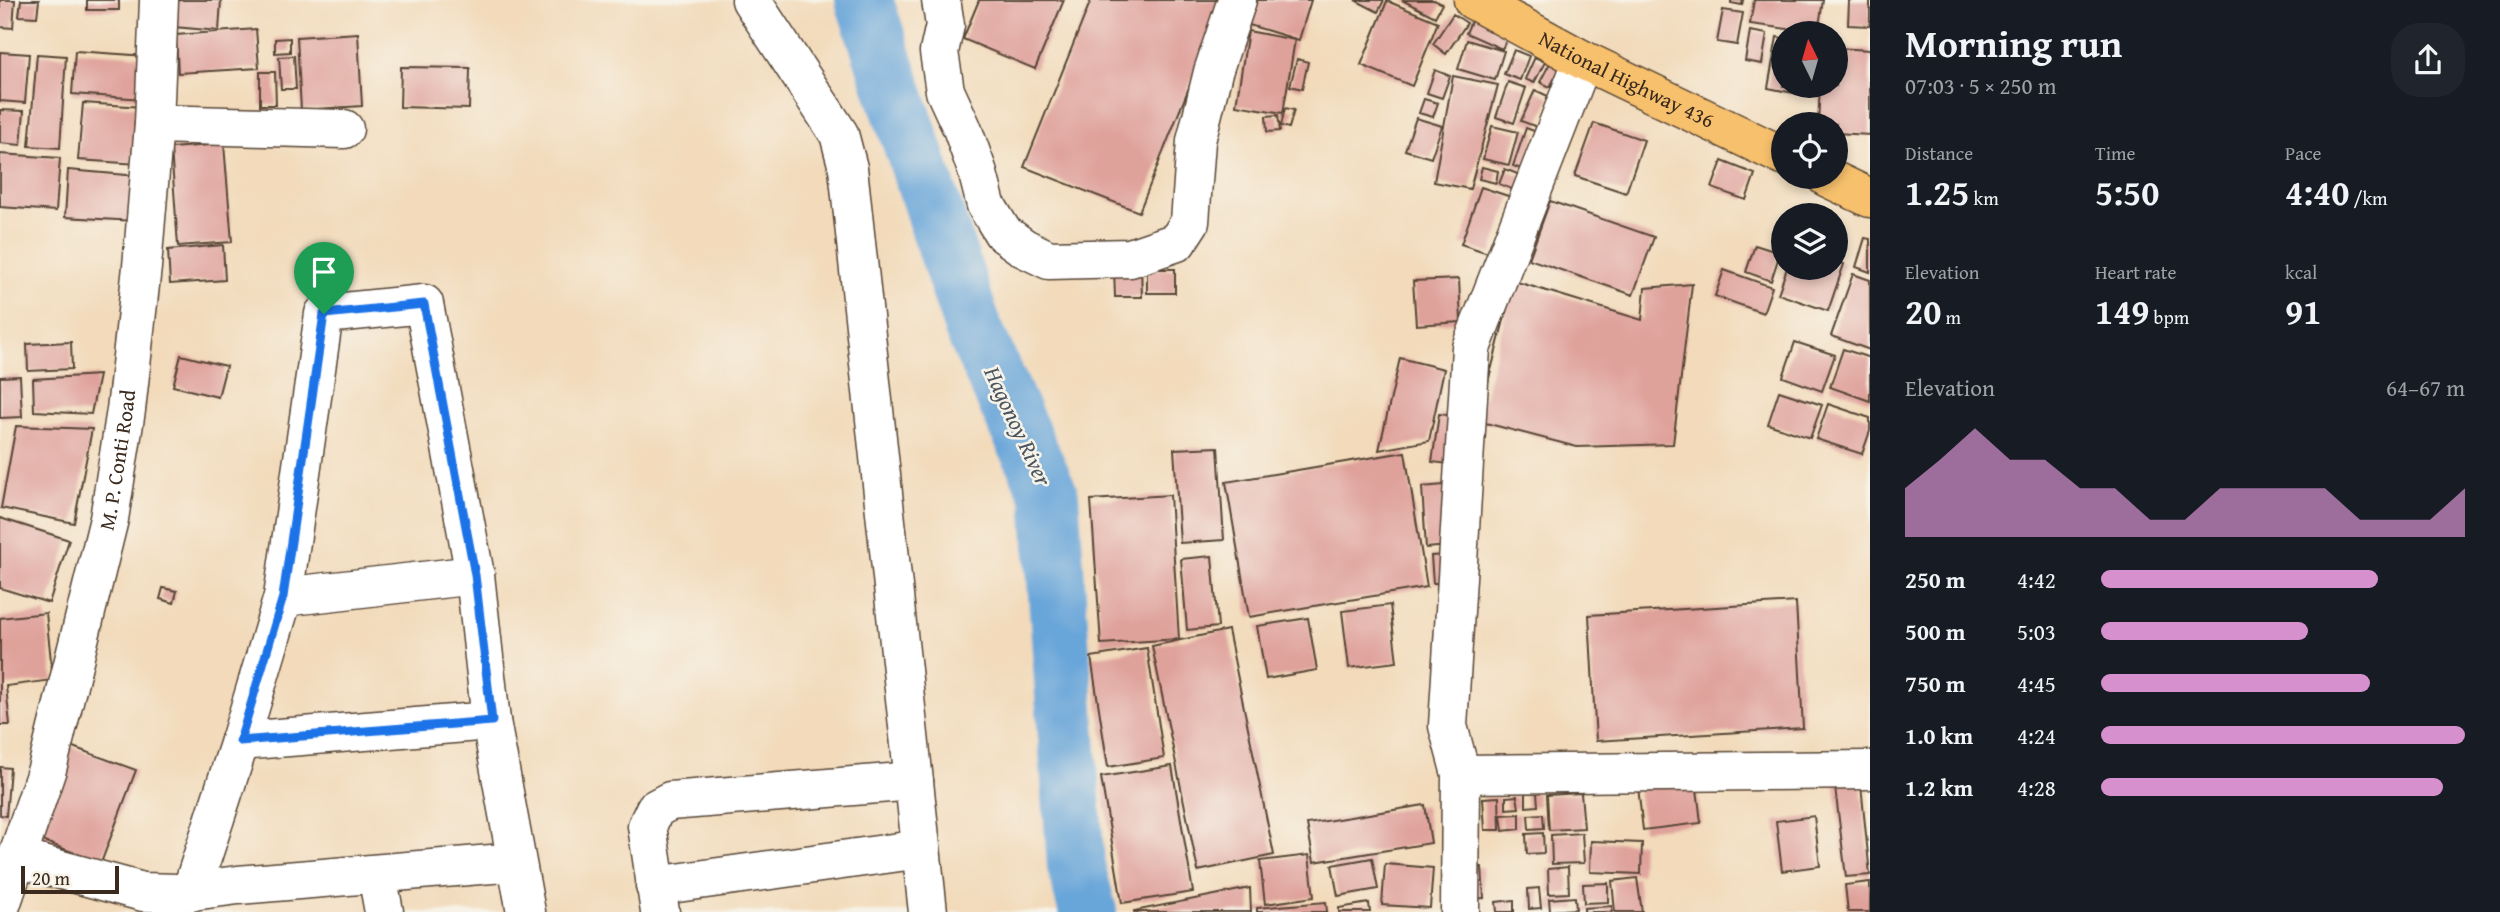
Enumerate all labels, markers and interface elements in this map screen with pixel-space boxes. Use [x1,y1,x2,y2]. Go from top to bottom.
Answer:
text: Morning run [1905,15,2122,71]
north arrow [1771,21,1848,98]
map controls [1771,21,1848,280]
street label: National Highway 436 [1533,23,1720,136]
button: share [2391,23,2465,97]
text: 07:03 · 5 × 250 m [1905,69,2057,102]
button: locate [1771,112,1848,189]
text: Distance [1905,139,1973,167]
text: Time [2095,139,2135,167]
text: Pace [2285,139,2322,167]
text: 1.25 [1905,167,1969,218]
text: 5:50 [2095,167,2159,218]
text: 4:40 [2285,167,2349,218]
text: km [1969,184,1999,212]
text: /km [2349,184,2388,212]
button: layers [1771,203,1848,280]
pin [294,242,354,314]
icon: arrive [305,253,343,291]
text: Elevation [1905,258,1979,286]
text: Heart rate [2095,258,2176,286]
text: kcal [2285,258,2317,286]
text: 20 [1905,286,1941,337]
text: 149 [2095,286,2149,337]
text: 91 [2285,286,2321,337]
text: m [1941,303,1961,331]
text: bpm [2149,303,2189,331]
water label: Hagonoy River [976,360,1061,492]
text: Elevation [1905,371,1995,404]
text: 64–67 m [2386,371,2465,404]
street label: M. P. Conti Road [91,387,143,533]
text: 250 m [1905,563,1966,596]
text: 4:42 [2017,563,2056,596]
text: 500 m [1905,615,1966,648]
text: 5:03 [2017,615,2056,648]
text: 750 m [1905,667,1966,700]
text: 4:45 [2017,667,2056,700]
text: 1.0 km [1905,719,1973,752]
text: 4:24 [2017,719,2056,752]
text: 1.2 km [1905,771,1973,804]
text: 4:28 [2017,771,2056,804]
scale bar [21,863,119,895]
text: 20 m [32,864,70,892]

